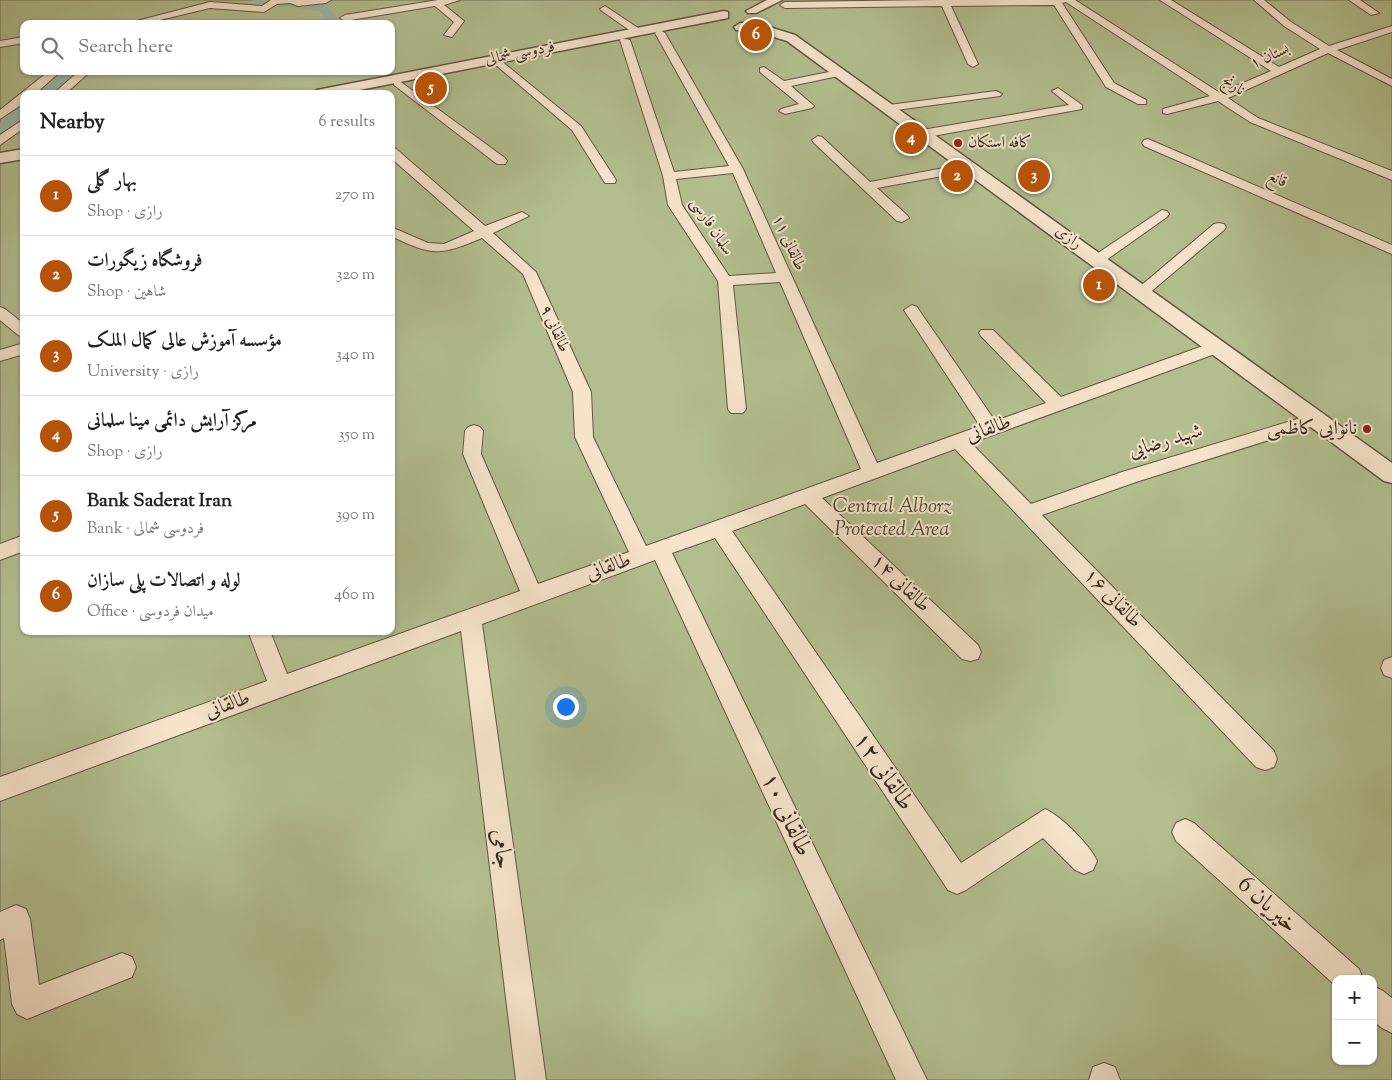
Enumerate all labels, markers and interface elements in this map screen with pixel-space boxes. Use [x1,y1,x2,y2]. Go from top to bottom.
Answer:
pin: 6 [740,16,772,54]
search box [20,20,395,75]
icon: search [38,34,66,62]
text: Search here [78,34,173,61]
street label: فردوسی شمالی [483,36,557,72]
street label: بستان ۱ [1247,38,1294,76]
pin: 5 [415,69,447,107]
street label: نارنج [1217,70,1249,102]
text: Nearby [40,108,105,138]
text: 6 results [319,111,375,134]
pin: 4 [895,119,927,157]
place label: کافه استکان [968,132,1032,155]
marker: کافه استکان [952,137,964,149]
pin: 2 [941,157,973,195]
pin: 3 [1018,157,1050,195]
street label: قانع [1263,166,1290,196]
text: بهار گلی [87,168,137,195]
text: 1 [53,184,59,207]
text: 270 m [335,184,375,207]
street label: سلمان فارسی [684,194,738,260]
text: Shop · رازی [87,201,163,224]
street label: طالقانی ۱۱ [765,211,811,275]
street label: رازی [1050,220,1086,256]
text: فروشگاه زیگورات [87,248,203,275]
text: 2 [52,264,60,287]
text: 320 m [336,264,375,287]
pin: 1 [1083,266,1115,304]
text: Shop · شاهین [87,281,166,304]
street label: طالقانی ۹ [533,302,575,356]
text: مؤسسه آموزش عالی کمال الملک [87,328,282,355]
text: 3 [53,344,59,367]
text: 340 m [336,344,375,367]
text: University · رازی [87,361,199,384]
text: مرکز آرایش دائمی مینا سلمانی [87,408,257,435]
street label: طالقانی [962,408,1016,452]
place label: نانوایی کاظمی [1267,415,1357,444]
street label: شهید رضایی [1125,417,1207,467]
marker: نانوایی کاظمی [1361,423,1373,435]
text: 4 [52,424,60,447]
text: 350 m [338,424,375,447]
text: Shop · رازی [87,441,163,464]
text: Bank Saderat Iran [87,488,232,515]
park label: Central Alborz Protected Area [832,493,952,545]
text: 5 [53,504,59,527]
text: 390 m [336,504,375,527]
text: Bank · فردوسی شمالی [87,518,204,541]
street label: طالقانی [582,546,636,590]
street label: طالقانی ۱۴ [863,548,937,620]
street label: طالقانی ۱۶ [1076,562,1148,636]
text: لوله و اتصالات پلی سازان [87,568,241,595]
text: 6 [52,584,60,607]
text: 460 m [334,584,375,607]
text: Office · میدان فردوسی [87,601,214,624]
street label: طالقانی [201,684,255,728]
your location [553,694,579,720]
street label: طالقانی ۱۲ [844,726,922,818]
street label: طالقانی ۱۰ [752,768,820,862]
street label: جامی [481,826,521,872]
street label: خیریان 6 [1229,868,1305,942]
map controls [1332,975,1377,1065]
button: + [1332,975,1377,1020]
button: − [1332,1020,1377,1065]

